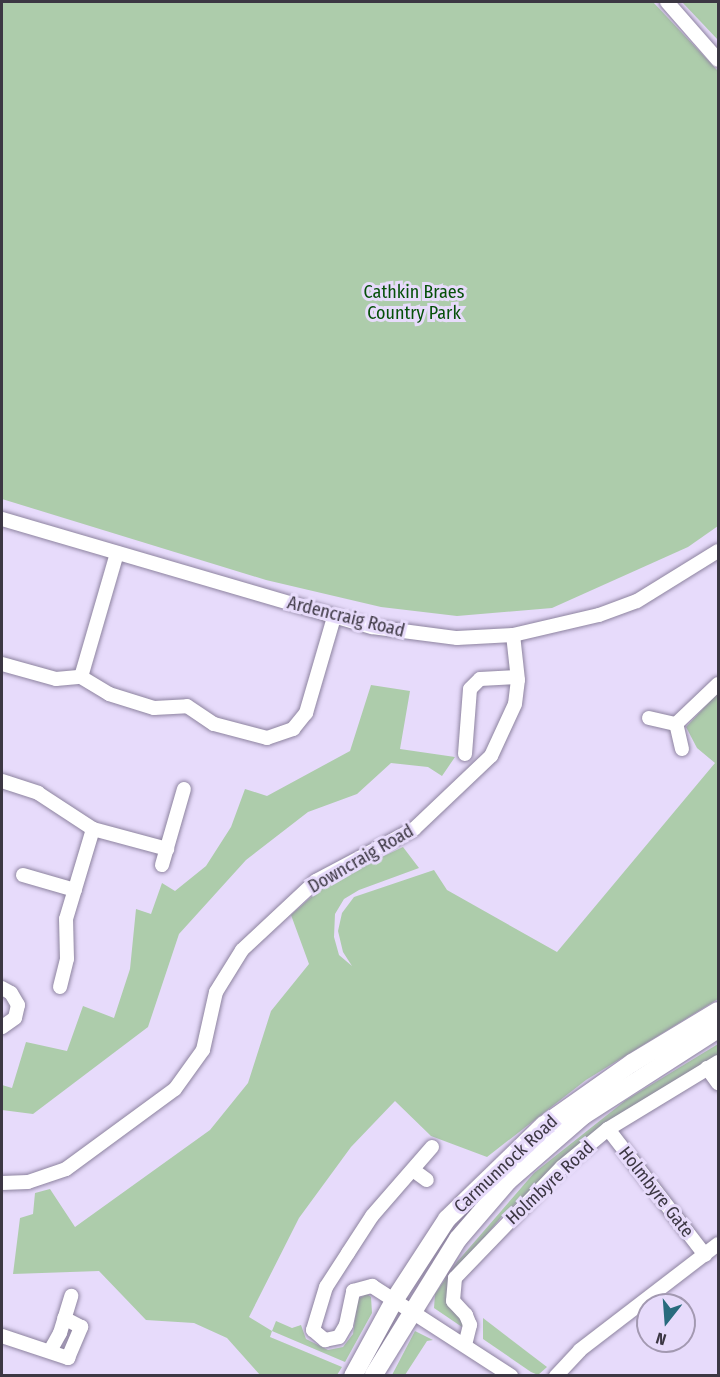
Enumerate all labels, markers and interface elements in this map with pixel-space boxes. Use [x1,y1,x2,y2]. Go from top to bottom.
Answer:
park label: Cathkin Braes Country Park [364,282,464,324]
street label: Ardencraig Road [285,592,407,642]
street label: Downcraig Road [305,820,417,898]
street label: Carmunnock Road [450,1111,562,1217]
street label: Holmbyre Road [501,1137,599,1229]
street label: Holmbyre Gate [614,1142,698,1242]
north arrow [636,1293,696,1353]
text: N [654,1328,669,1349]

